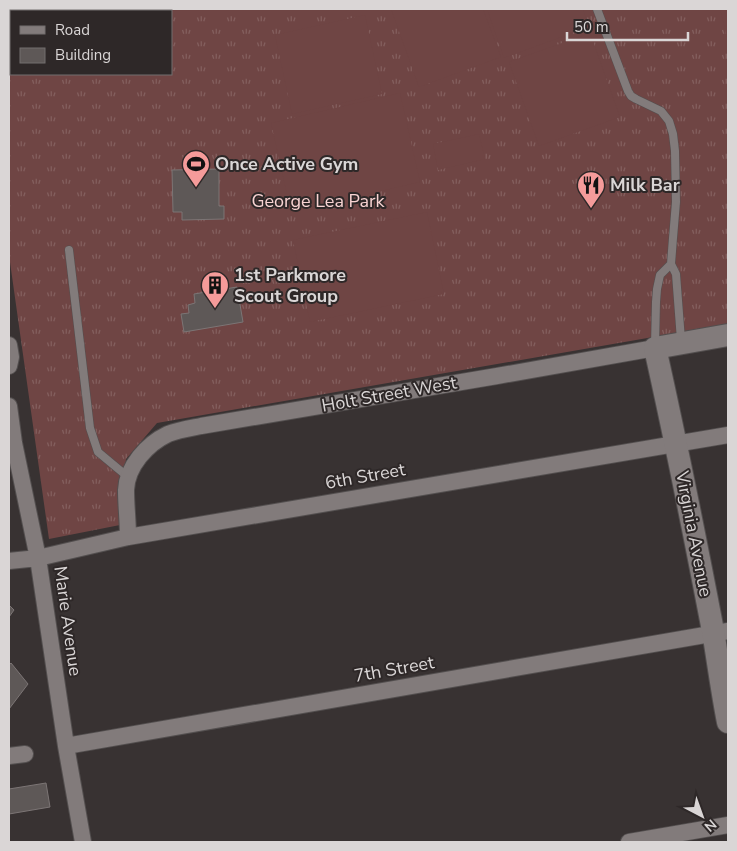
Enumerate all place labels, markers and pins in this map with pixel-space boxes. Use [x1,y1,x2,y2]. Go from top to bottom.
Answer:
sports icon: Once Active Gym [181,149,211,188]
place label: Once Active Gym [215,152,358,176]
restaurant icon: Milk Bar [576,170,606,209]
place label: Milk Bar [610,173,680,197]
place label: 1st Parkmore Scout Group [234,263,346,308]
building icon: 1st Parkmore Scout Group [200,270,230,309]

